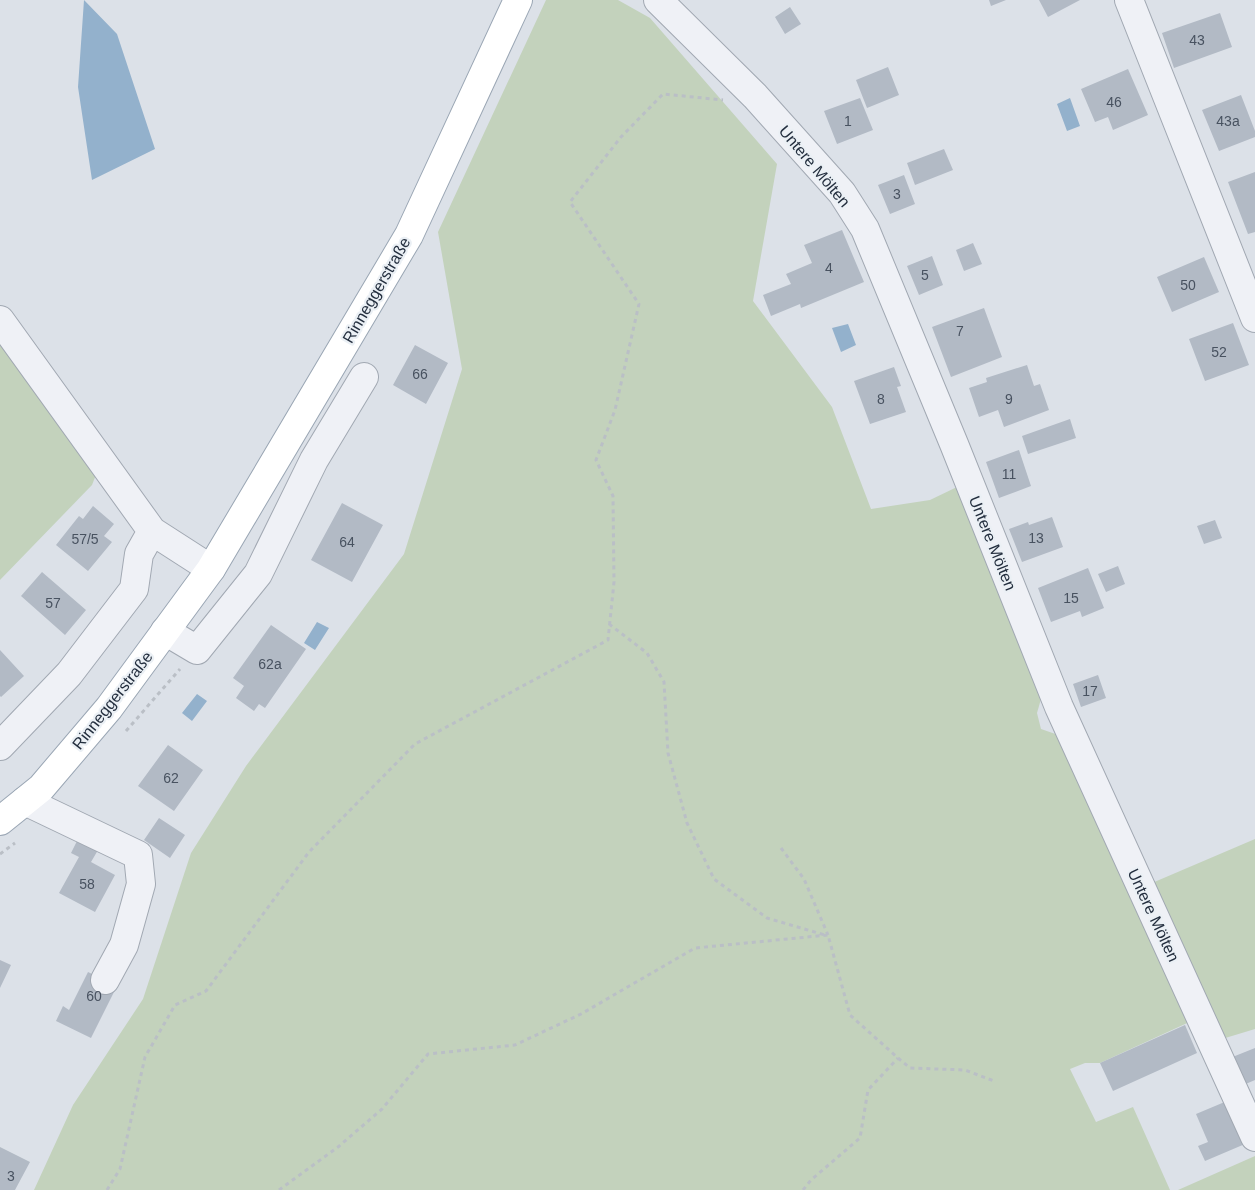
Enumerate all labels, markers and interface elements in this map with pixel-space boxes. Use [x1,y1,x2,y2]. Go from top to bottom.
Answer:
house number: 43 [1189,32,1205,48]
house number: 46 [1106,94,1122,110]
house number: 1 [844,113,852,129]
house number: 43a [1216,113,1240,129]
street label: Untere Mölten [776,122,853,210]
house number: 3 [893,186,901,202]
street label: Rinneggerstraße [339,234,414,346]
house number: 4 [825,260,833,276]
house number: 5 [921,267,929,283]
house number: 50 [1180,277,1196,293]
house number: 7 [956,323,964,339]
house number: 52 [1211,344,1227,360]
house number: 66 [412,366,428,382]
house number: 8 [877,391,885,407]
house number: 9 [1005,391,1013,407]
house number: 11 [1002,466,1016,482]
street label: Untere Mölten [966,493,1019,593]
house number: 13 [1028,530,1044,546]
house number: 57/5 [71,531,99,547]
house number: 64 [339,534,355,550]
house number: 15 [1063,590,1079,606]
house number: 57 [45,595,61,611]
street label: Rinneggerstraße [69,648,156,752]
house number: 62a [258,656,282,672]
house number: 17 [1082,683,1098,699]
house number: 62 [163,770,179,786]
street label: Untere Mölten [1125,866,1182,964]
house number: 58 [79,876,95,892]
house number: 60 [86,988,102,1004]
house number: 3 [7,1168,15,1184]

